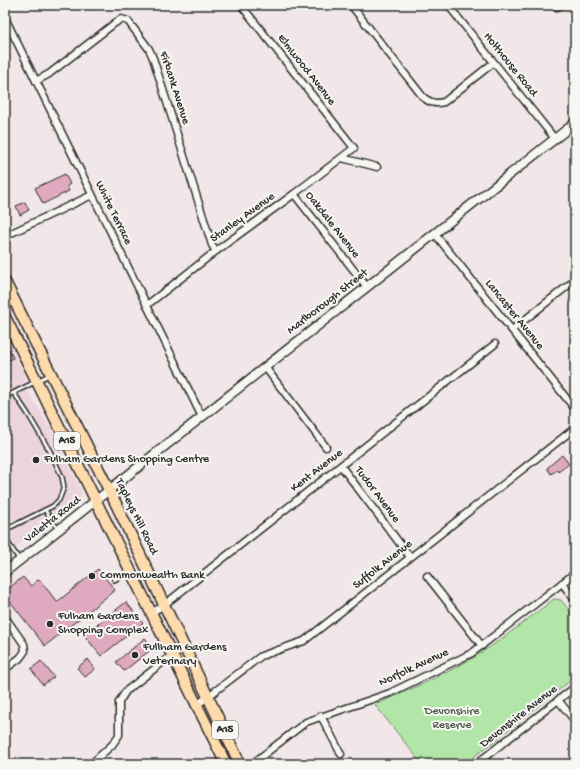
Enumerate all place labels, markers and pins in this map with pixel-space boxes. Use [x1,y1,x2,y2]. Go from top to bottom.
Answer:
place label: Fulham Gardens Shopping Centre [43,453,210,467]
marker: Fulham Gardens Shopping Centre [31,455,41,465]
place label: Commonwealth Bank [100,569,206,583]
marker: Commonwealth Bank [87,571,97,581]
place label: Fulham Gardens Shopping Complex [57,610,149,638]
marker: Fulham Gardens Shopping Complex [45,619,55,629]
place label: Fullham Gardens Veterinary [142,641,227,669]
marker: Fullham Gardens Veterinary [130,650,140,660]

